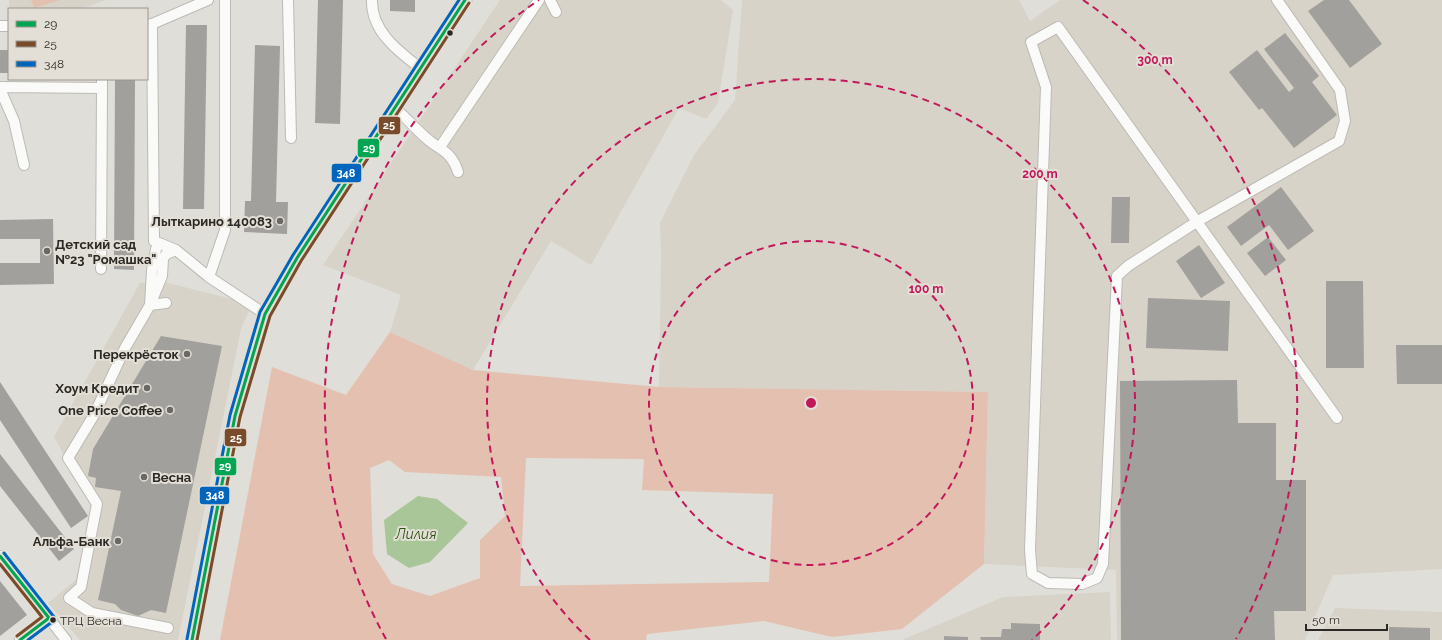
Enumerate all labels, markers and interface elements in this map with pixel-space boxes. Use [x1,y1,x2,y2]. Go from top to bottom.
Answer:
legend [8,8,148,80]
text: 29 [44,17,57,31]
unlabelled marker [445,28,455,38]
text: 25 [44,37,57,51]
text: 300 m [1137,53,1173,67]
text: 348 [44,57,64,71]
line badge: 25 [378,116,401,135]
text: 25 [383,119,395,132]
line badge: 29 [357,138,380,158]
text: 29 [363,142,376,155]
line badge: 348 [331,163,362,183]
text: 348 [336,167,356,180]
text: 200 m [1022,167,1058,181]
place label: Лыткарино 140083 [151,214,272,229]
marker: Лыткарино 140083 [275,216,285,226]
place label: Детский сад №23 "Ромашка" [55,237,156,267]
marker: Детский сад №23 "Ромашка" [42,246,52,256]
text: 100 m [909,282,943,296]
place label: Перекрёсток [93,347,180,362]
marker: Перекрёсток [182,349,192,359]
place label: Хоум Кредит [55,381,140,396]
marker: Хоум Кредит [142,383,152,393]
centre of rings [804,396,818,410]
place label: One Price Coffee [58,403,162,418]
marker: One Price Coffee [165,405,175,415]
line badge: 25 [224,428,247,447]
text: 25 [230,432,242,445]
line badge: 29 [214,457,237,476]
text: 29 [219,460,232,473]
place label: Весна [152,470,192,485]
marker: Весна [139,472,149,482]
line badge: 348 [199,486,230,505]
text: 348 [205,489,225,502]
water label: Лилия [394,526,437,542]
place label: Альфа-Банк [33,534,111,549]
marker: Альфа-Банк [113,536,123,546]
scale bar [1306,606,1387,632]
text: 50 m [1312,613,1340,627]
place label: ТРЦ Весна [60,614,122,628]
marker: ТРЦ Весна [48,615,58,625]

